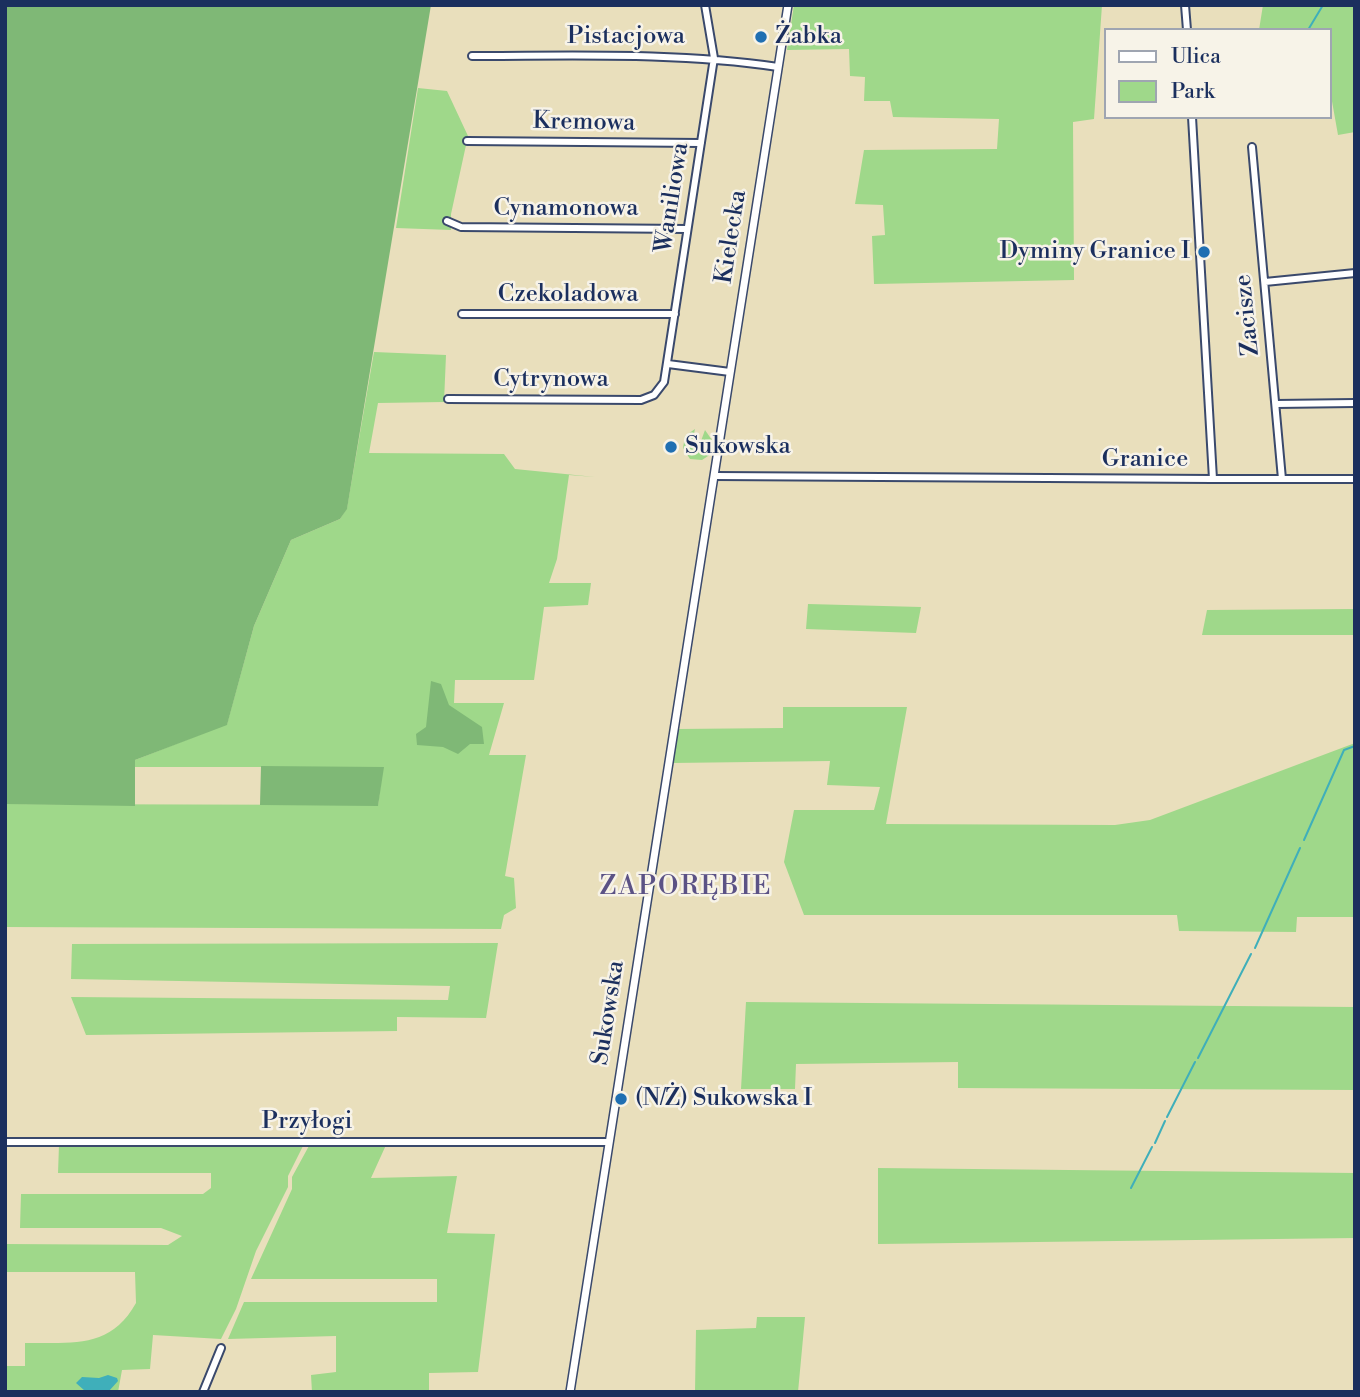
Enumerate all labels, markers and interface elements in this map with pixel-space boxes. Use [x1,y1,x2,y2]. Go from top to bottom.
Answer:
street label: Pistacjowa [567,23,685,51]
place label: Żabka [775,23,842,51]
legend [1104,28,1332,119]
marker: Żabka [753,29,769,45]
text: Ulica [1171,44,1221,70]
text: Park [1171,79,1215,105]
street label: Kremowa [532,108,636,138]
street label: Waniliowa [650,141,696,255]
street label: Kielecka [710,188,754,286]
street label: Cynamonowa [494,195,638,223]
place label: Dyminy Granice I [999,238,1190,266]
marker: Dyminy Granice I [1196,244,1212,260]
street label: Zacisze [1229,273,1267,357]
street label: Czekoladowa [498,281,638,309]
street label: Cytrynowa [493,366,609,394]
place label: Sukowska [685,433,791,461]
marker: Sukowska [663,439,679,455]
street label: Granice [1102,446,1188,474]
district label: ZAPORĘBIE [601,872,771,904]
street label: Sukowska [587,959,631,1067]
place label: (N/Ż) Sukowska I [635,1085,812,1113]
marker: (N/Ż) Sukowska I [613,1091,629,1107]
street label: Przyłogi [262,1108,352,1136]

